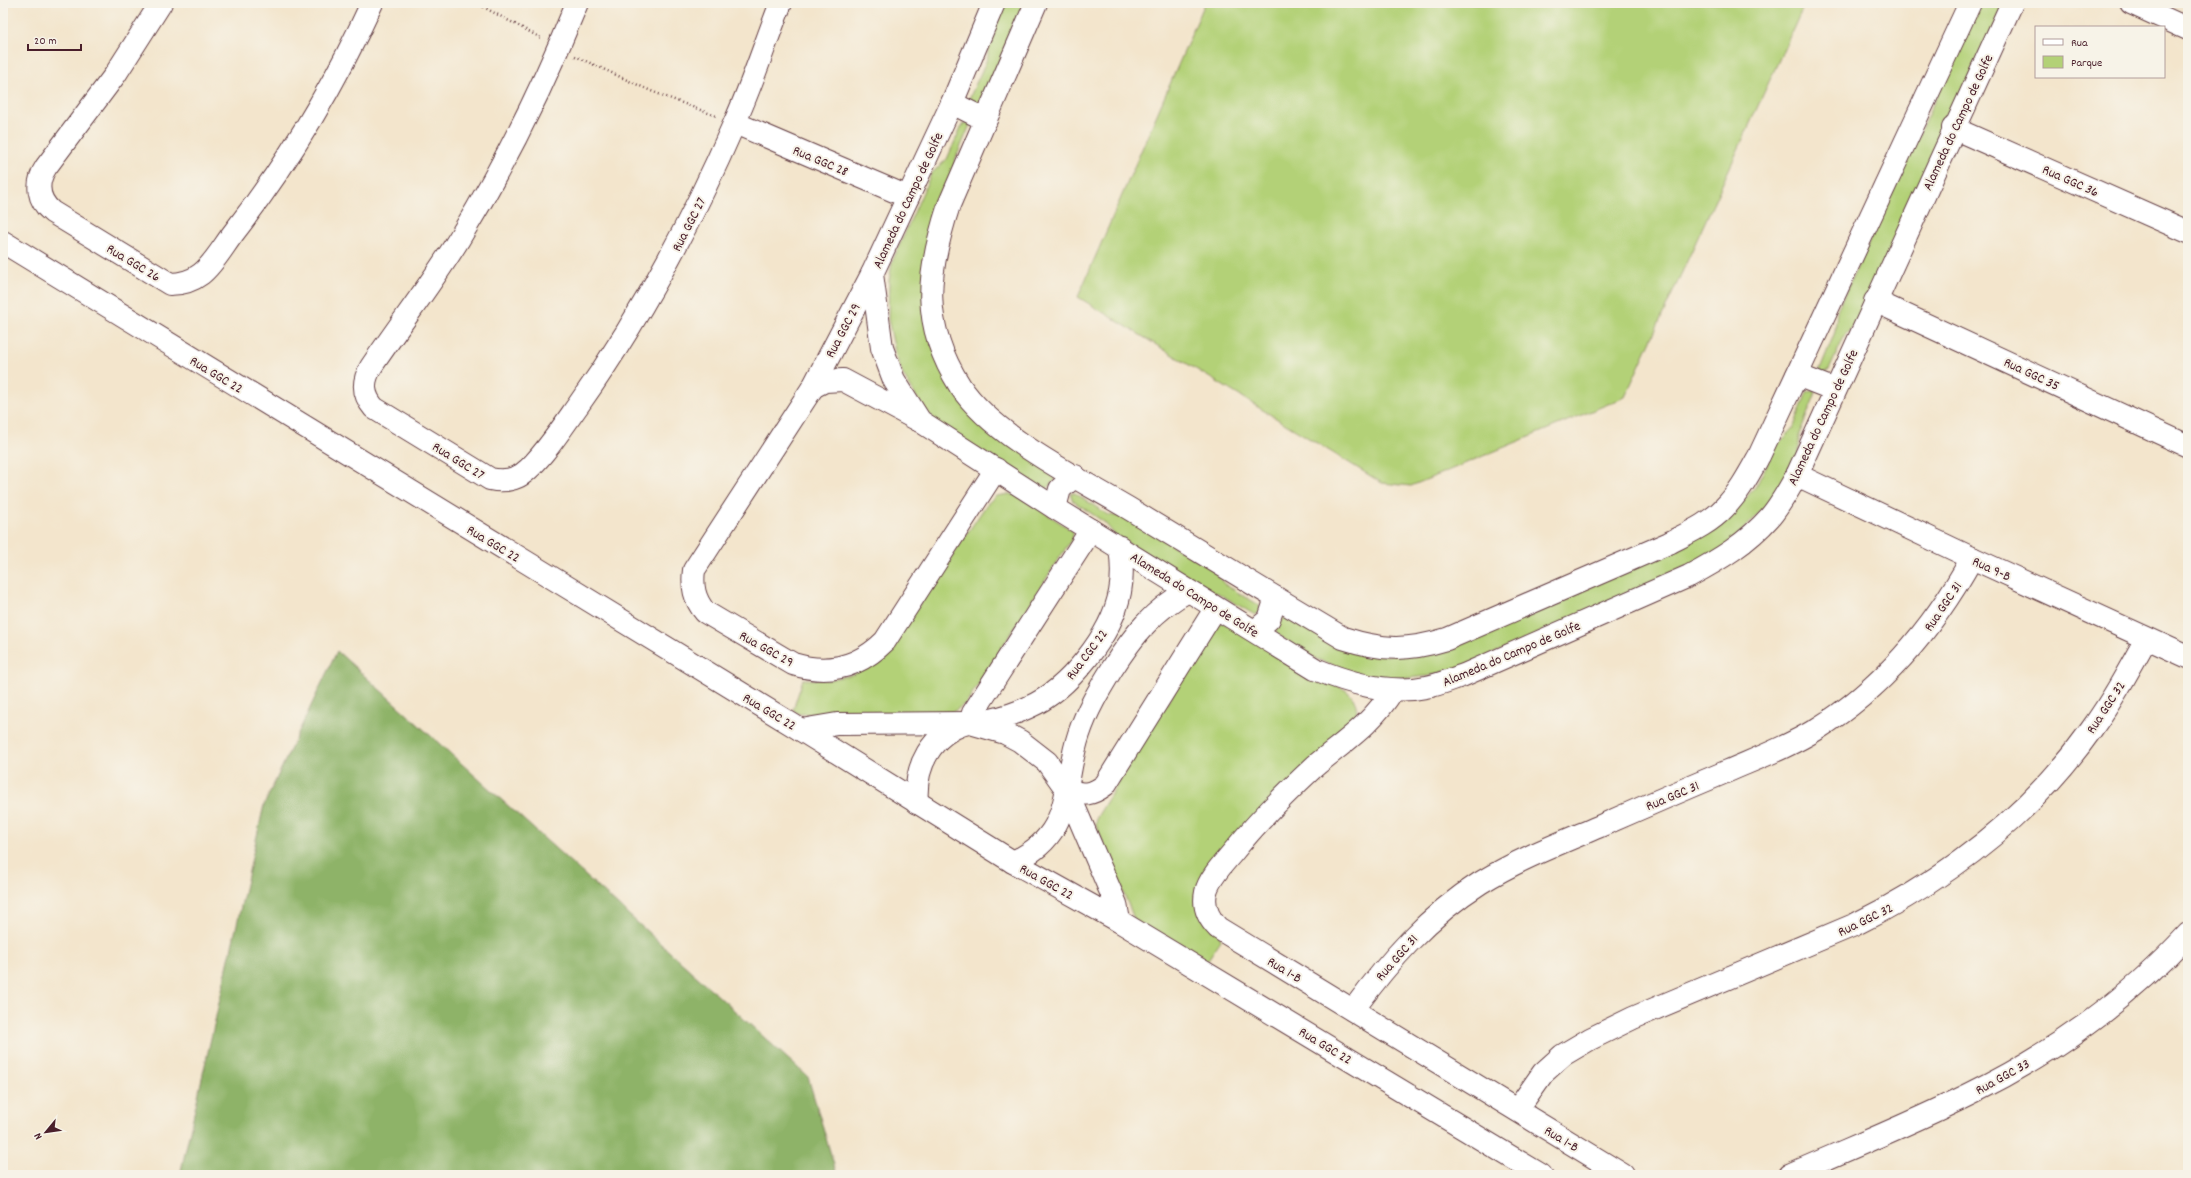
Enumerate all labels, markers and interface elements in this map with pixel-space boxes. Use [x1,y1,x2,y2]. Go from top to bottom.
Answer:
scale bar [28,26,81,52]
legend [2035,26,2165,78]
text: 20 m [34,33,57,50]
text: Rua [2071,35,2088,52]
street label: Alameda do Campo de Golfe [1918,51,1999,194]
text: Parque [2071,55,2102,72]
street label: Alameda do Campo de Golfe [868,129,949,272]
street label: Rua GGC 28 [789,141,851,183]
street label: Rua GGC 36 [2039,160,2102,203]
street label: Rua GGC 27 [668,194,712,255]
street label: Rua GGC 26 [102,240,164,288]
street label: Rua GGC 29 [821,300,867,362]
street label: Alameda do Campo de Golfe [1783,346,1864,489]
street label: Rua GGC 22 [185,352,246,400]
street label: Rua GGC 35 [2000,353,2062,396]
street label: Rua GGC 27 [428,438,488,486]
street label: Rua GGC 22 [462,521,523,569]
street label: Alameda do Campo de Golfe [1126,548,1262,643]
street label: Rua 9-B [1969,552,2014,588]
street label: Rua GGC 31 [1920,578,1968,636]
street label: Alameda do Campo de Golfe [1440,617,1584,693]
street label: Rua CGC 22 [1062,626,1113,685]
street label: Rua GGC 29 [735,627,797,673]
street label: Rua GGC 32 [2082,678,2131,738]
street label: Rua GGC 22 [738,689,799,737]
street label: Rua GGC 31 [1643,777,1703,817]
street label: Rua GGC 22 [1015,860,1077,906]
street label: Rua GGC 32 [1835,899,1897,943]
street label: Rua GGC 31 [1372,931,1423,986]
street label: Rua 1-B [1263,953,1305,989]
street label: Rua GGC 22 [1294,1023,1355,1071]
street label: Rua GGC 33 [1972,1055,2034,1101]
north arrow [26,1112,66,1152]
street label: Rua 1-B [1540,1122,1582,1158]
text: N [30,1129,47,1142]

